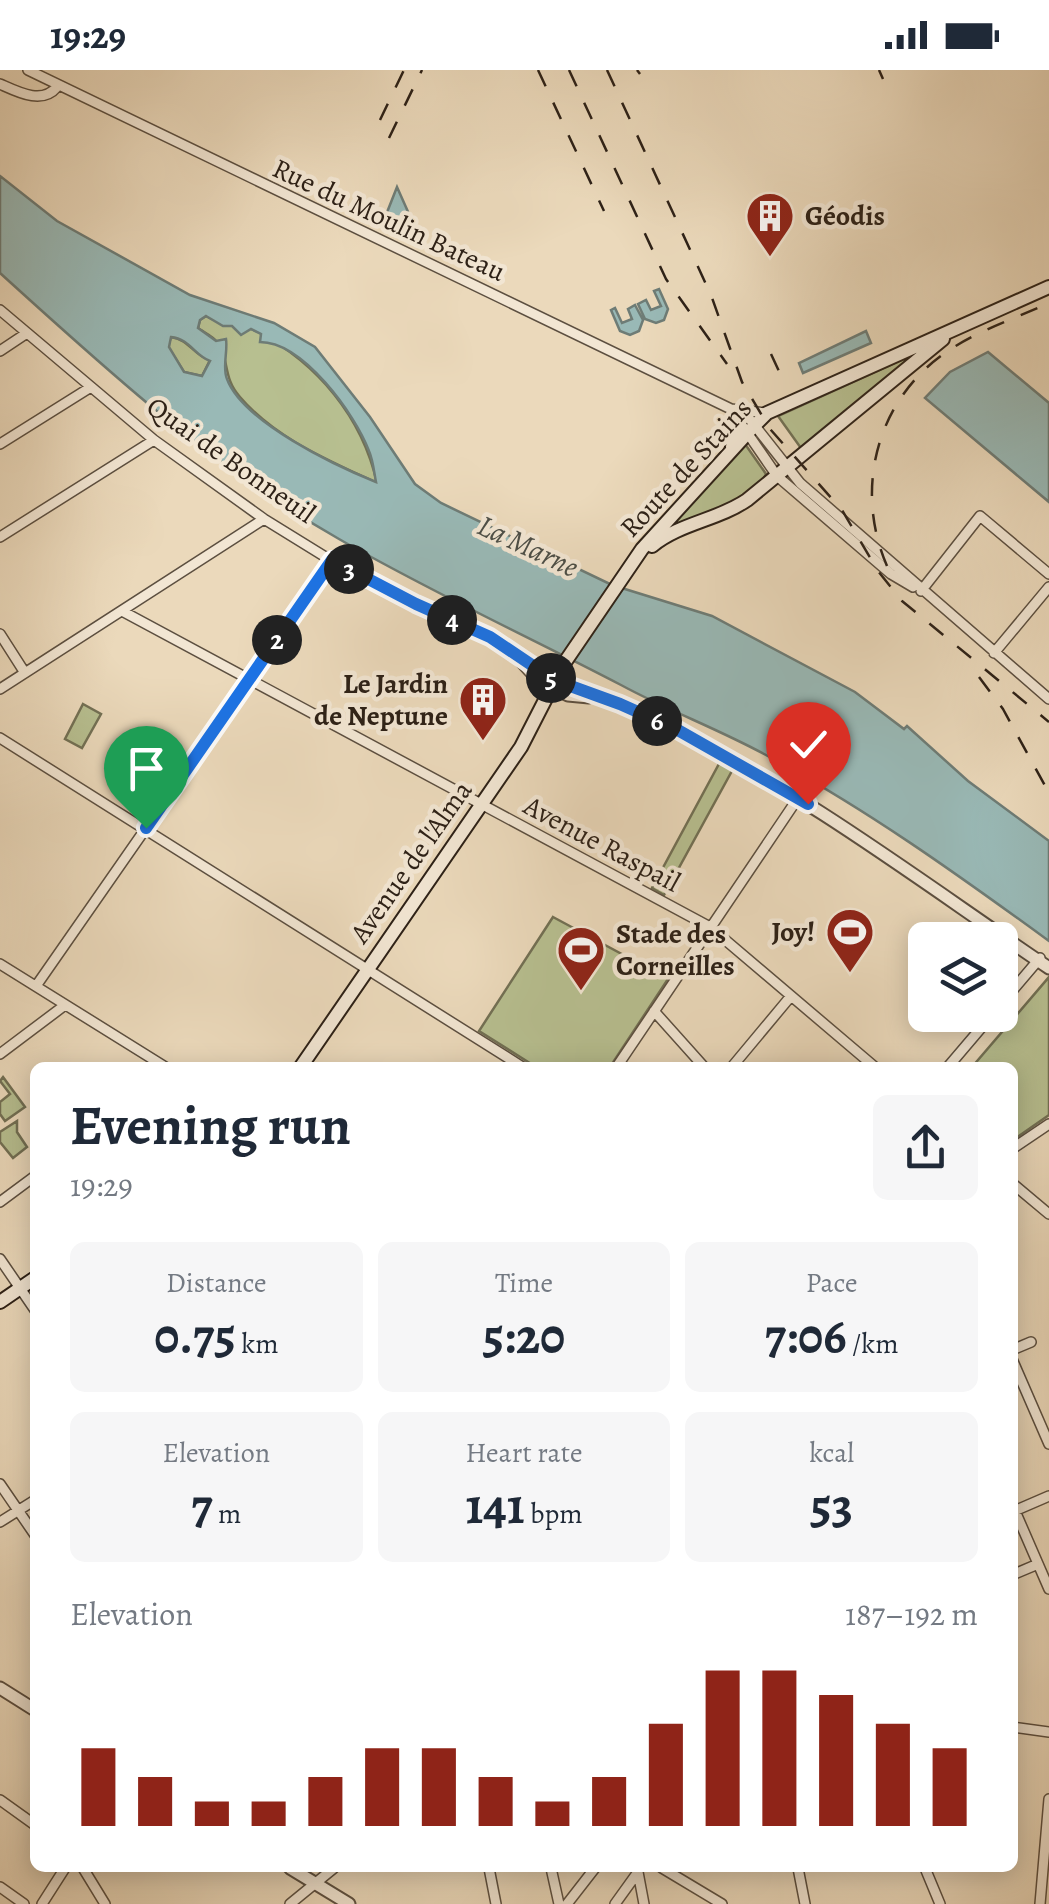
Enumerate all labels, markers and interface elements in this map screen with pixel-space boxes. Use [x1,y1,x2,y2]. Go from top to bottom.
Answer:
text: 19:29 [50,9,126,61]
street label: Rue du Moulin Bateau [266,149,512,291]
building icon: Géodis [744,190,796,258]
place label: Géodis [805,197,885,235]
street label: Quai de Bonneuil [139,388,323,532]
street label: Route de Stains [612,390,760,546]
water label: La Marne [471,505,585,587]
pin: 3 [324,544,374,594]
text: 3 [343,550,355,588]
pin: 4 [427,595,477,645]
text: 4 [445,601,459,639]
pin: 2 [252,615,302,665]
text: 2 [270,621,284,659]
pin: 5 [526,653,576,703]
text: 5 [545,659,557,697]
place label: Le Jardin de Neptune [314,665,448,735]
building icon: Le Jardin de Neptune [457,674,509,742]
pin: 6 [632,696,682,746]
text: 6 [650,702,664,740]
pin [766,702,851,805]
icon: check [781,717,836,772]
pin [104,726,189,829]
icon: arrive [119,741,174,796]
street label: Avenue de l'Alma [340,773,481,952]
street label: Avenue Raspail [516,786,687,901]
sports icon: Joy! [824,906,876,974]
place label: Joy! [772,913,815,951]
place label: Stade des Corneilles [616,915,735,985]
map controls [908,922,1018,1032]
button: layers [908,922,1018,1032]
sports icon: Stade des Corneilles [555,924,607,992]
text: Evening run [70,1088,351,1163]
button: share [873,1095,978,1200]
text: 19:29 [70,1163,133,1207]
text: Distance [166,1264,267,1302]
text: Time [495,1264,553,1302]
text: Pace [806,1264,858,1302]
text: 0.75 [154,1302,236,1370]
text: 5:20 [483,1302,565,1370]
text: 7:06 [765,1302,847,1370]
text: km [236,1325,279,1363]
text: /km [847,1325,899,1363]
text: Elevation [163,1434,270,1472]
text: Heart rate [466,1434,582,1472]
text: kcal [809,1434,854,1472]
text: 7 [191,1472,213,1540]
text: 141 [465,1472,525,1540]
text: 53 [810,1472,853,1540]
text: m [213,1495,241,1533]
text: bpm [525,1495,583,1533]
text: Elevation [70,1592,193,1636]
text: 187–192 m [845,1592,978,1636]

